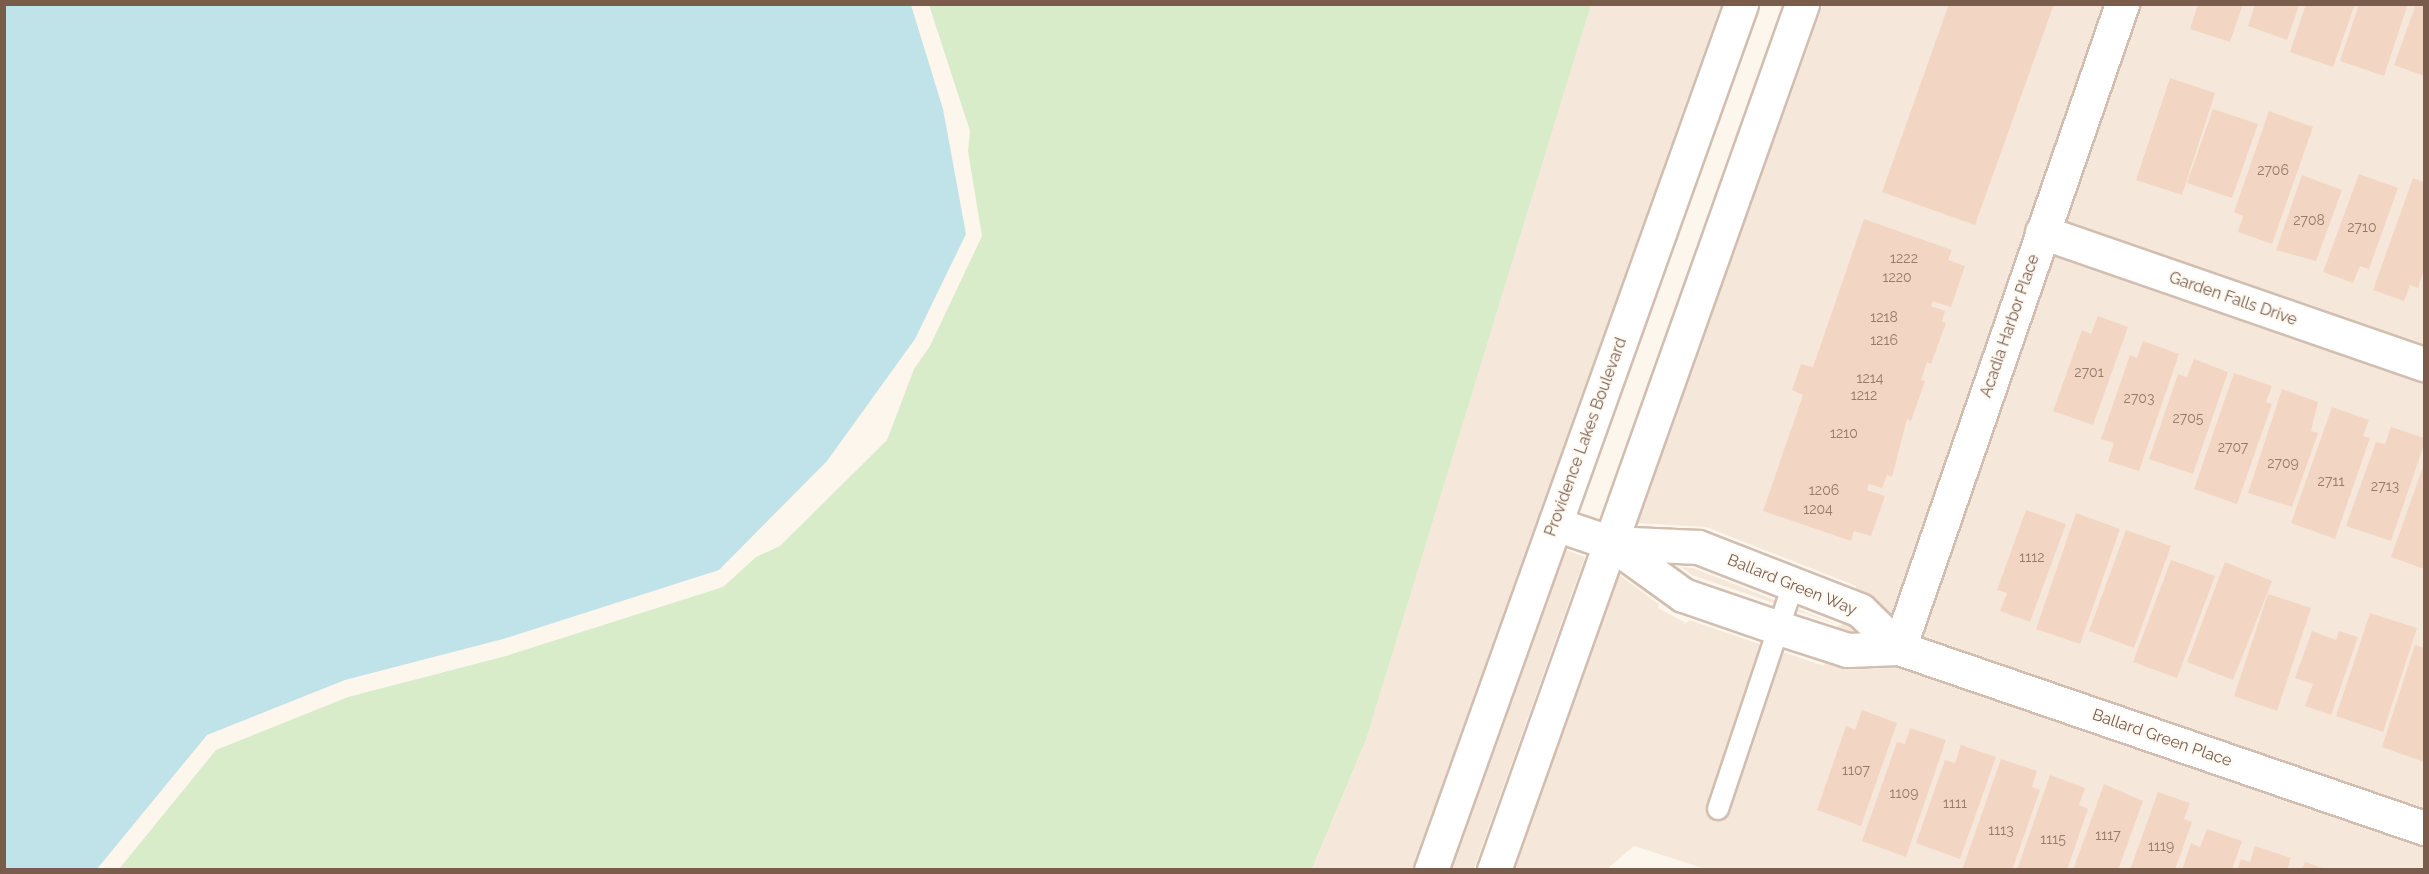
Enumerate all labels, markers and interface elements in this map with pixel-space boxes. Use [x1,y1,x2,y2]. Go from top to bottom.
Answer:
house number: 2706 [2257,162,2289,178]
house number: 2708 [2293,212,2325,228]
house number: 2710 [2347,219,2377,235]
house number: 1222 [1890,250,1918,266]
street label: Acadia Harbor Place [1976,252,2044,400]
street label: Garden Falls Drive [2166,268,2300,330]
house number: 1220 [1882,269,1912,285]
house number: 1218 [1870,309,1898,325]
house number: 1216 [1870,332,1898,348]
street label: Providence Lakes Boulevard [1541,335,1631,539]
house number: 2701 [2074,364,2104,380]
house number: 1214 [1857,370,1883,386]
house number: 1212 [1851,387,1877,403]
house number: 2703 [2124,390,2154,406]
house number: 2705 [2173,410,2203,426]
house number: 1210 [1830,425,1858,441]
house number: 2707 [2218,439,2248,455]
house number: 2709 [2267,455,2299,471]
house number: 2711 [2318,473,2344,489]
house number: 2713 [2371,478,2399,494]
house number: 1206 [1809,482,1839,498]
house number: 1204 [1803,501,1833,517]
house number: 1112 [2019,549,2045,565]
street label: Ballard Green Way [1724,550,1860,620]
street label: Ballard Green Place [2090,705,2234,771]
house number: 1107 [1842,762,1870,778]
house number: 1109 [1890,785,1918,801]
house number: 1111 [1943,795,1967,811]
house number: 1113 [1988,822,2014,838]
house number: 1117 [2095,827,2121,843]
house number: 1115 [2040,831,2066,847]
house number: 1119 [2148,838,2174,854]

